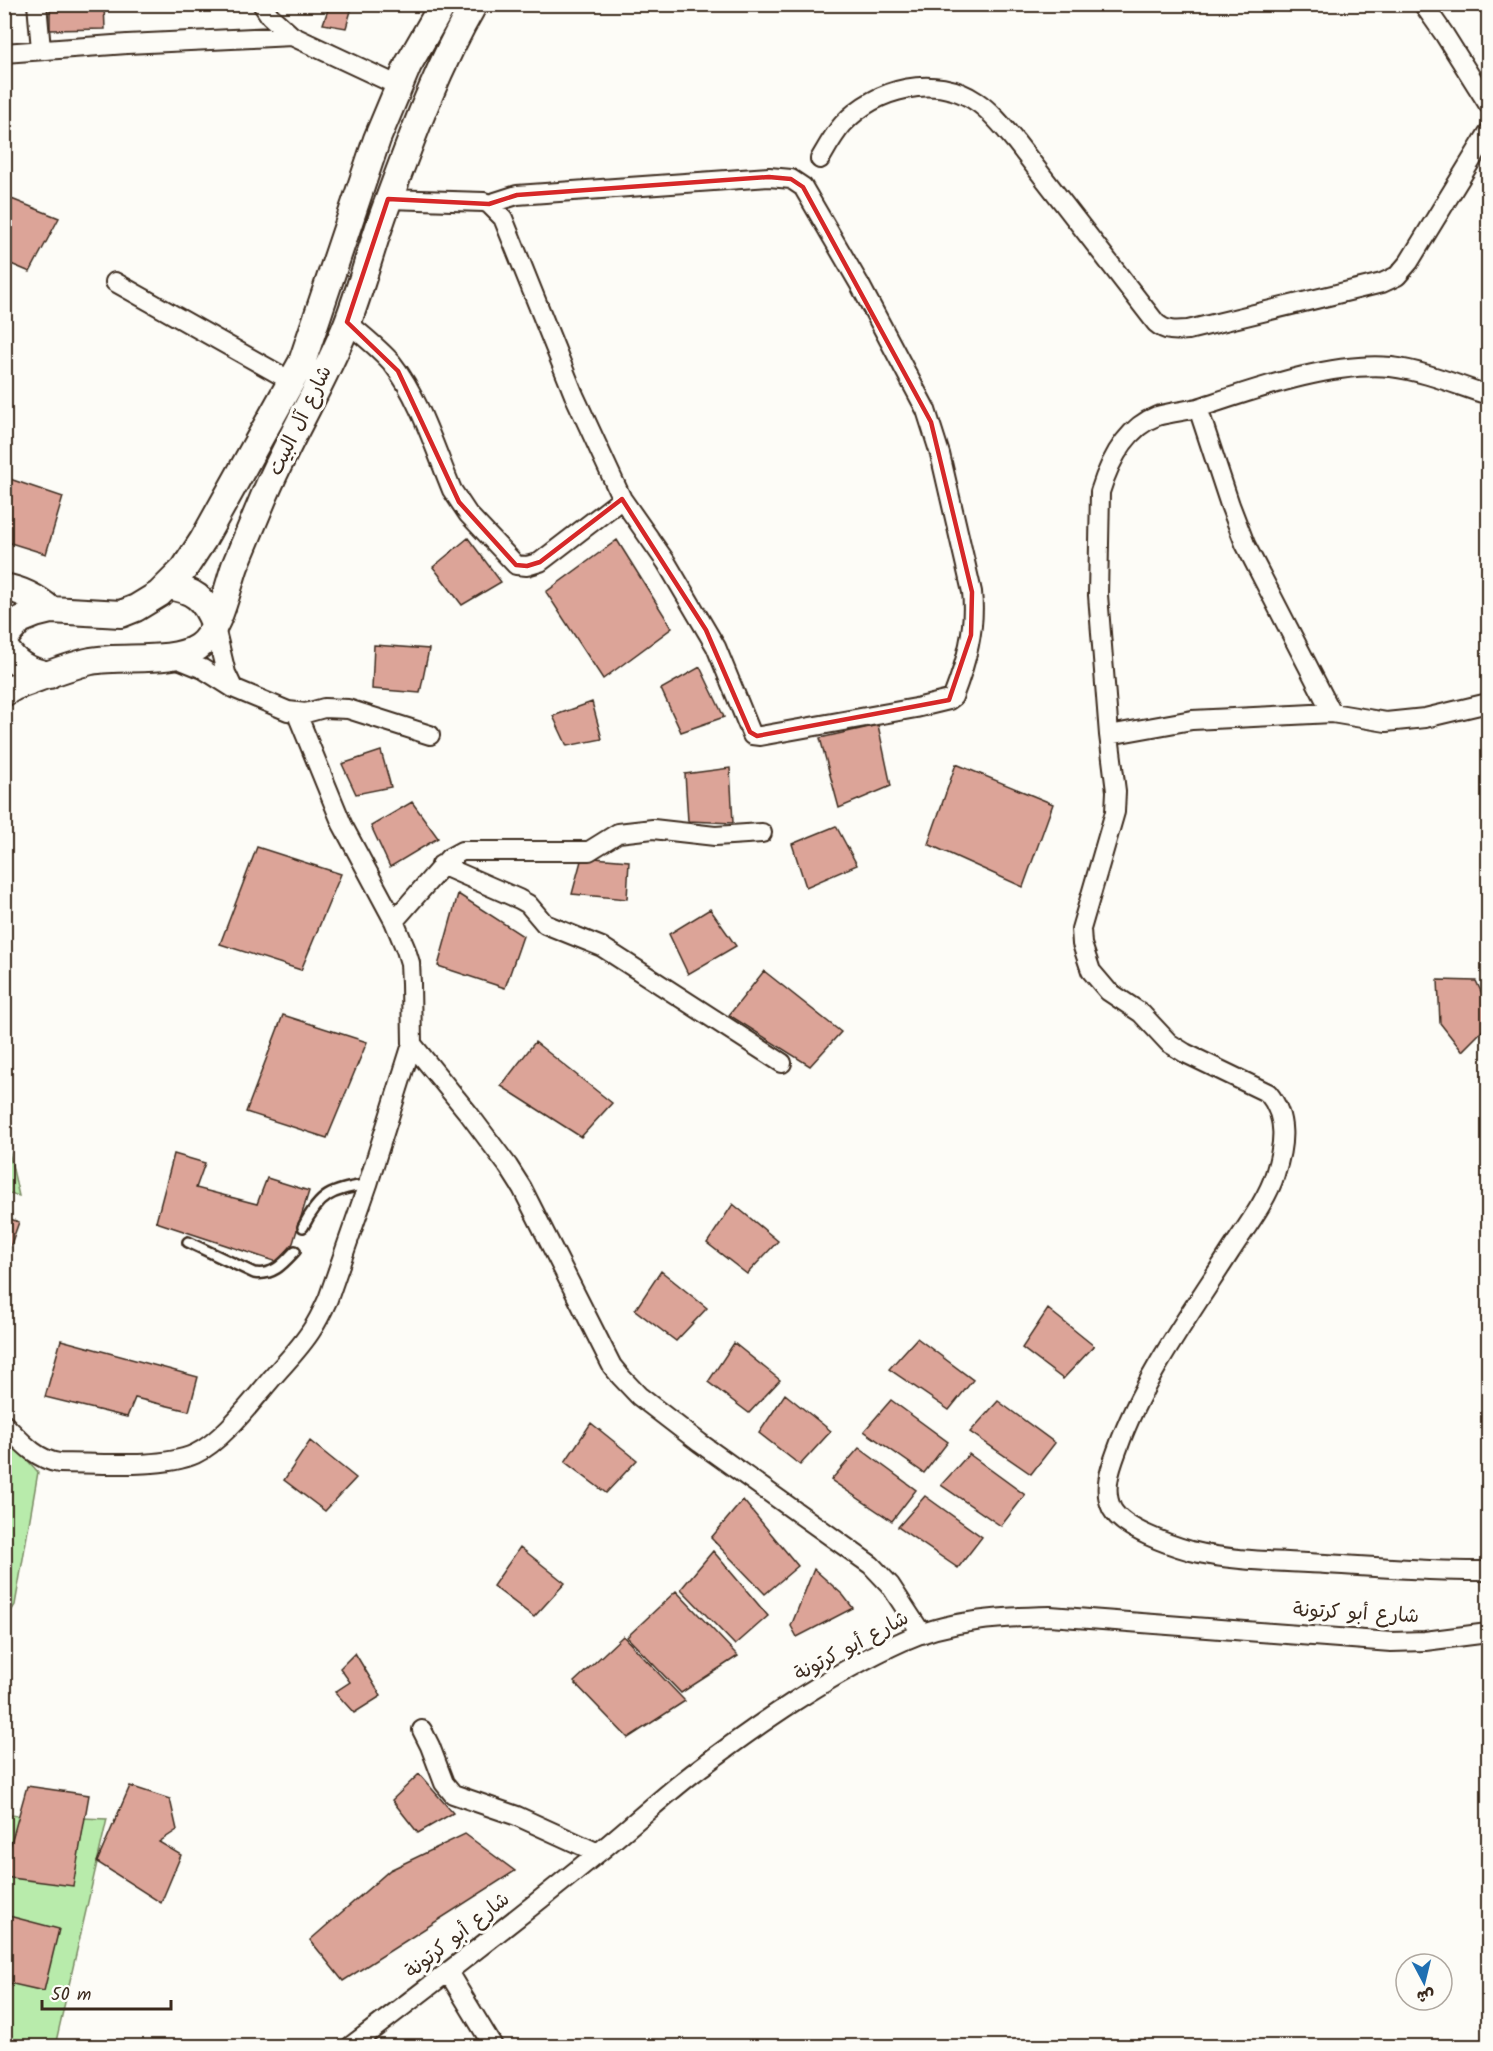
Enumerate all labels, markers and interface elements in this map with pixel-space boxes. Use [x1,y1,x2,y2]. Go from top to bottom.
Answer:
street label: شارع آل البيت [261,360,341,482]
street label: شارع أبو كرتونة [1292,1595,1420,1633]
street label: شارع أبو كرتونة [789,1603,915,1691]
street label: شارع أبو كرتونة [398,1885,518,1987]
north arrow [1394,1952,1454,2012]
scale bar [42,1973,171,2011]
text: 50 m [51,1981,91,2010]
text: ش [1415,1982,1436,2009]

